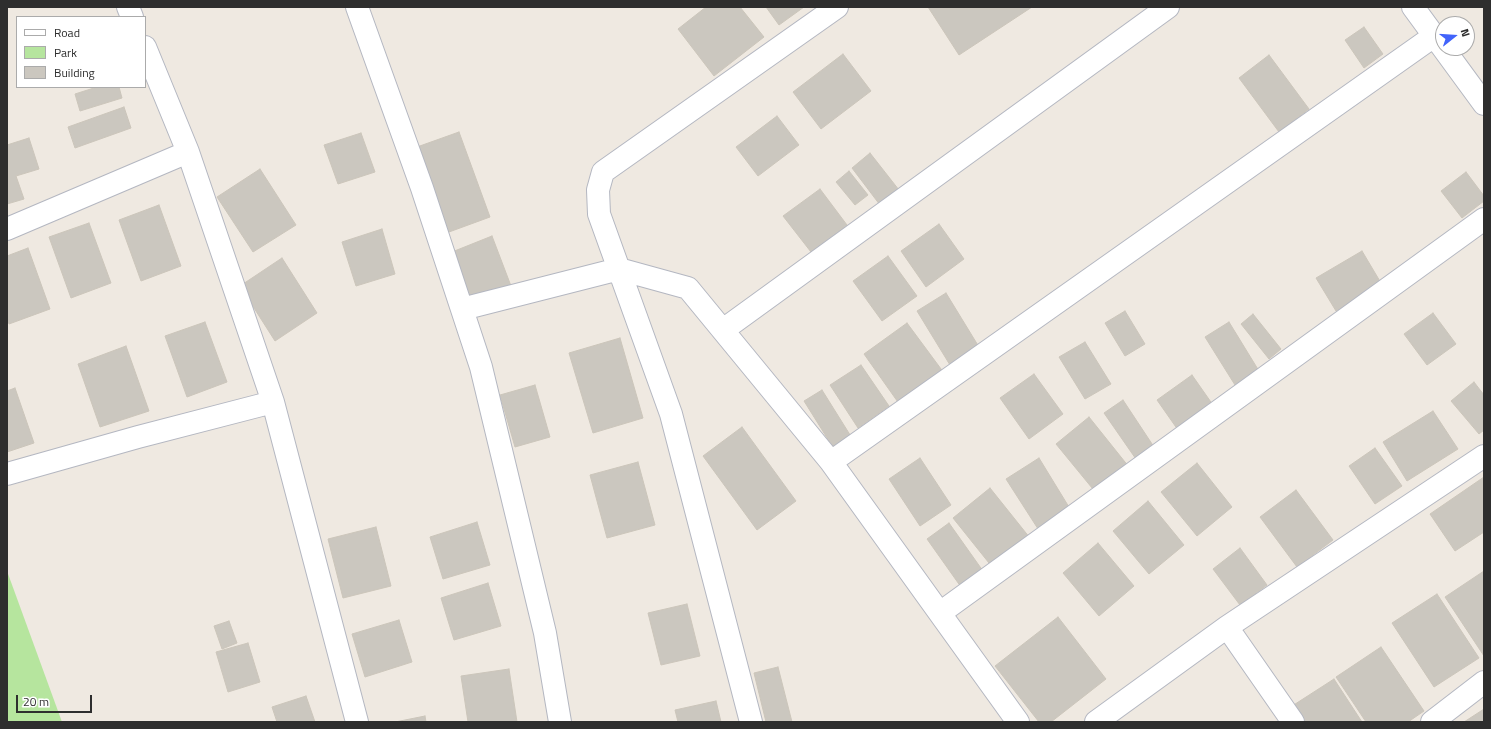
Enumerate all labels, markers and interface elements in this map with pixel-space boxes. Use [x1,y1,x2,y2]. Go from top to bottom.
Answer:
legend [16,16,146,88]
north arrow [1435,16,1475,56]
text: Road [54,23,80,42]
text: N [1457,27,1474,39]
text: Park [54,43,77,62]
text: Building [54,63,95,82]
scale bar [18,687,94,713]
text: 20 m [23,692,49,711]

